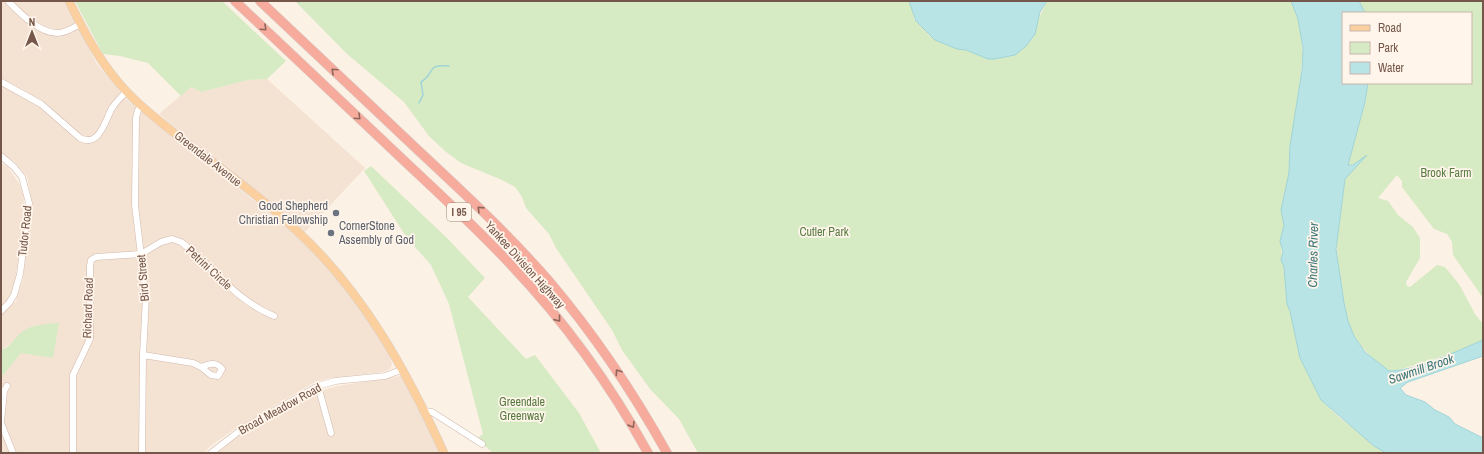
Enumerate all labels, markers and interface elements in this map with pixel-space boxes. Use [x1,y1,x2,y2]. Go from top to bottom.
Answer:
north arrow [12,12,52,52]
legend [1342,12,1472,84]
text: N [29,15,35,29]
text: Road [1378,20,1402,36]
one-way arrow [259,23,267,31]
text: Park [1378,40,1398,56]
text: Water [1378,60,1405,76]
one-way arrow [331,68,339,76]
one-way arrow [353,112,361,120]
street label: Greendale Avenue [171,128,245,190]
park label: Brook Farm [1421,165,1471,181]
place label: Good Shepherd Christian Fellowship [239,198,328,228]
road number: I 95 [447,203,471,221]
street label: Tudor Road [14,205,36,257]
one-way arrow [477,206,485,213]
marker: Good Shepherd Christian Fellowship [331,208,341,218]
place label: CornerStone Assembly of God [338,218,414,248]
street label: Yankee Division Highway [481,218,569,312]
water label: Charles River [1304,222,1322,288]
park label: Cutler Park [799,224,849,240]
marker: CornerStone Assembly of God [326,228,336,238]
street label: Petrini Circle [183,243,235,293]
street label: Bird Street [133,254,153,302]
street label: Richard Road [79,277,97,339]
one-way arrow [553,314,560,321]
water label: Sawmill Brook [1386,350,1457,388]
one-way arrow [615,369,622,376]
street label: Broad Meadow Road [236,380,324,438]
park label: Greendale Greenway [499,394,545,424]
one-way arrow [627,421,634,428]

